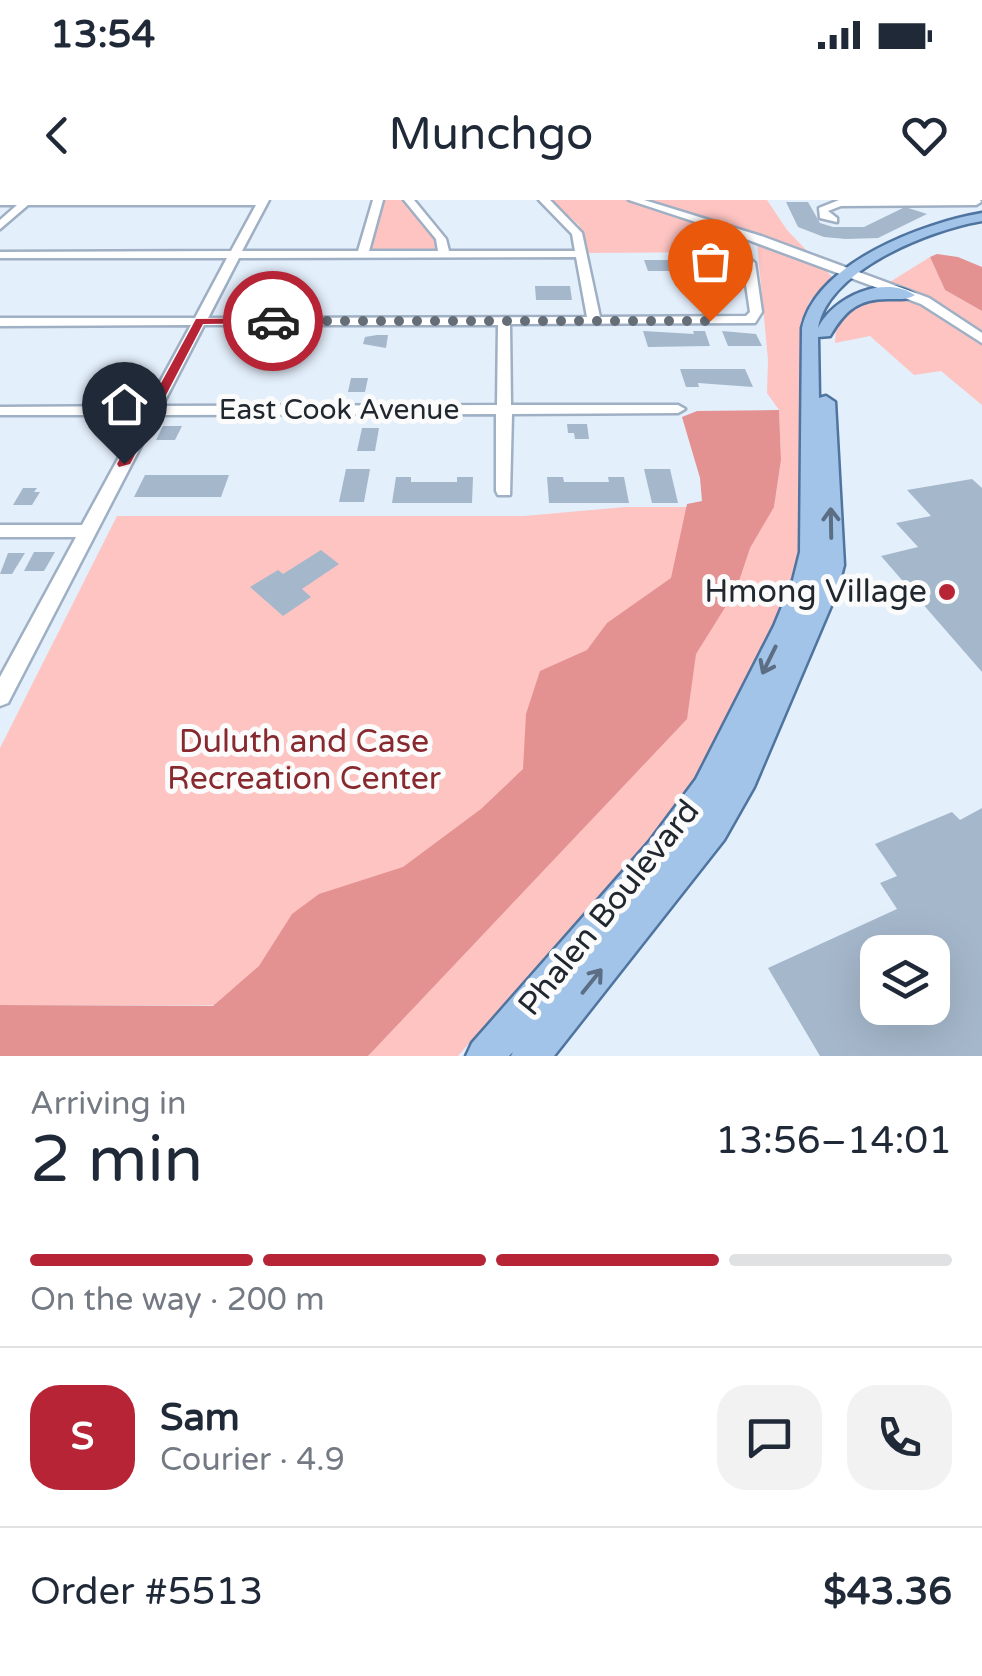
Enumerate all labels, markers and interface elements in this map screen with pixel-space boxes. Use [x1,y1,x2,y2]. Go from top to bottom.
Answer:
text: 13:54 [50,12,155,58]
icon: back [30,108,85,163]
text: Munchgo [389,108,593,162]
icon: heart [897,108,952,163]
pin [668,219,753,322]
icon: bag [683,234,738,289]
courier [223,271,323,371]
icon: car [246,294,301,349]
pin [82,362,167,465]
icon: home [97,377,152,432]
street label: East Cook Avenue [219,393,459,427]
one-way arrow [822,508,841,540]
place label: Hmong Village [704,573,927,611]
marker: Hmong Village [936,581,958,603]
one-way arrow [759,644,778,674]
park label: Duluth and Case Recreation Center [167,723,442,798]
street label: Phalen Boulevard [510,793,708,1023]
map controls [860,935,950,1025]
button: layers [860,935,950,1025]
one-way arrow [581,968,603,994]
text: Arriving in [30,1085,187,1123]
text: 13:56–14:01 [715,1118,952,1164]
text: 2 min [30,1121,203,1200]
text: On the way · 200 m [30,1281,325,1319]
button: chat [717,1385,822,1490]
button: phone [847,1385,952,1490]
text: Sam [160,1395,240,1441]
text: S [71,1414,94,1460]
text: Courier · 4.9 [160,1441,345,1479]
text: Order #5513 [30,1569,263,1615]
text: $43.36 [823,1569,952,1615]

